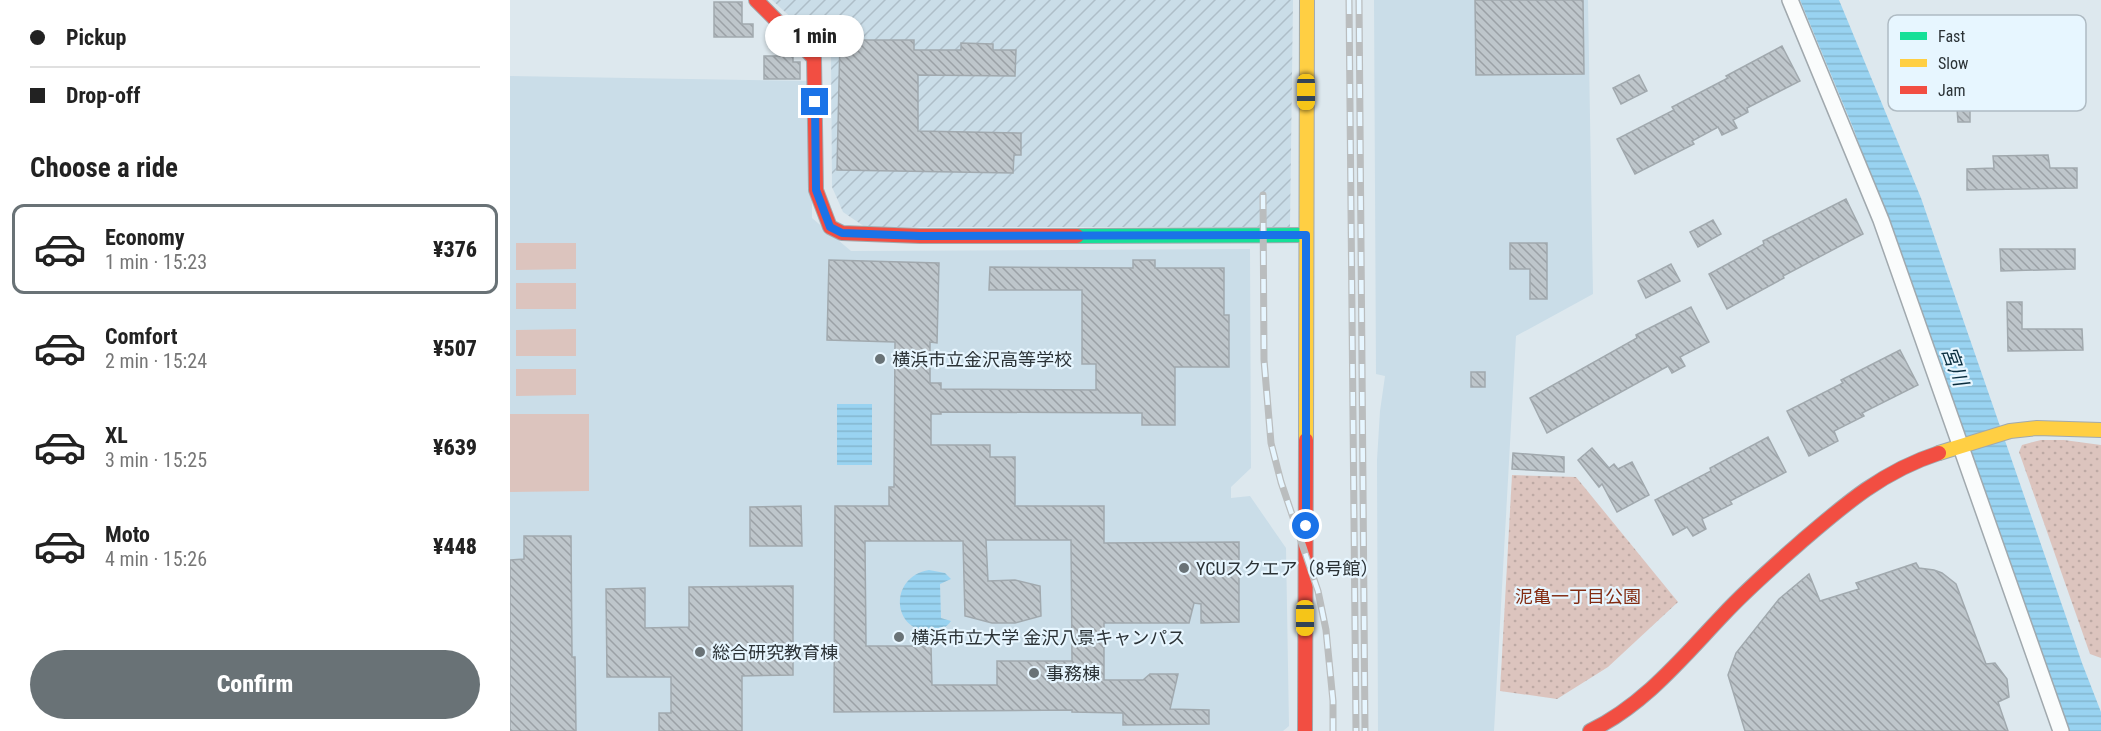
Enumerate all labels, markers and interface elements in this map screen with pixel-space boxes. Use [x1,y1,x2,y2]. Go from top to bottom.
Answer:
callout: 1 min [766,15,864,57]
legend [1888,15,2086,111]
text: 1 min [792,24,837,48]
text: Pickup [66,25,126,50]
text: Fast [1938,27,1965,46]
text: Slow [1938,54,1968,73]
car [1297,74,1315,110]
text: Jam [1938,81,1965,100]
text: Drop-off [66,83,140,108]
route end [801,88,828,115]
text: Choose a ride [30,152,178,184]
icon: car [33,222,87,276]
text: Economy [105,225,185,250]
text: ¥376 [433,237,477,262]
text: 1 min · 15:23 [105,250,207,274]
icon: car [33,321,87,375]
text: Comfort [105,324,178,349]
text: ¥507 [433,336,477,361]
water label: 宮川 [1937,343,1974,391]
text: 2 min · 15:24 [105,349,207,373]
place label: 横浜市立金沢高等学校 [892,349,1072,370]
marker: 横浜市立金沢高等学校 [873,352,887,366]
icon: car [33,420,87,474]
text: XL [105,423,128,448]
text: ¥639 [433,435,477,460]
text: 3 min · 15:25 [105,448,207,472]
route start [1292,512,1319,539]
icon: car [33,519,87,573]
text: Moto [105,522,150,547]
text: ¥448 [433,534,477,559]
text: 4 min · 15:26 [105,547,207,571]
place label: YCUスクエア（8号館） [1196,558,1378,579]
marker: YCUスクエア（8号館） [1177,561,1191,575]
park label: 泥亀一丁目公園 [1515,586,1641,607]
car [1296,600,1314,636]
place label: 横浜市立大学 金沢八景キャンパス [911,627,1185,648]
marker: 横浜市立大学 金沢八景キャンパス [892,630,906,644]
place label: 総合研究教育棟 [712,642,838,663]
marker: 総合研究教育棟 [693,645,707,659]
button: Confirm [30,650,480,719]
place label: 事務棟 [1046,663,1100,684]
marker: 事務棟 [1027,666,1041,680]

